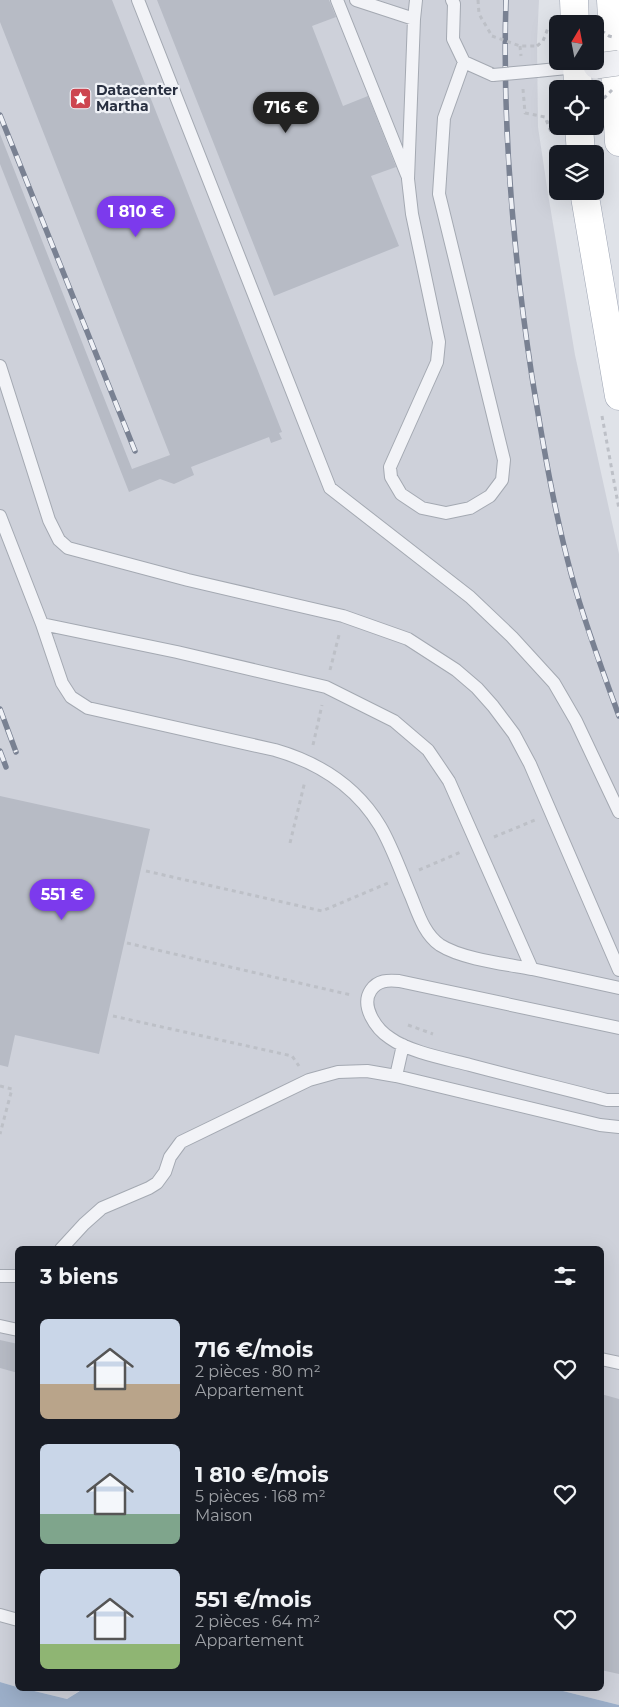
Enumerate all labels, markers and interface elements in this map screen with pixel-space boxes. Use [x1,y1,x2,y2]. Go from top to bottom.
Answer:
north arrow [549,15,604,70]
map controls [549,15,604,200]
button: locate [549,80,604,135]
place label: Datacenter Martha [96,81,178,115]
place icon: Datacenter Martha [68,86,92,110]
pin: 716 € [251,92,321,134]
text: 716 € [264,98,308,117]
button: layers [549,145,604,200]
pin: 1 810 € [90,196,182,238]
text: 1 810 € [108,202,164,221]
pin: 551 € [27,878,97,921]
text: 551 € [41,885,83,904]
icon: filters [551,1262,579,1290]
text: 3 biens [40,1264,118,1289]
text: 716 €/mois [195,1337,313,1362]
icon: home [80,1339,140,1399]
icon: heart [551,1355,579,1383]
text: 2 pièces · 80 m² [195,1362,321,1381]
text: Appartement [195,1381,304,1400]
text: 1 810 €/mois [195,1462,329,1487]
icon: home [80,1464,140,1524]
icon: heart [551,1480,579,1508]
text: 5 pièces · 168 m² [195,1487,326,1506]
text: Maison [195,1506,253,1525]
text: 551 €/mois [195,1587,311,1612]
icon: home [80,1589,140,1649]
icon: heart [551,1605,579,1633]
text: 2 pièces · 64 m² [195,1612,320,1631]
text: Appartement [195,1631,304,1650]

